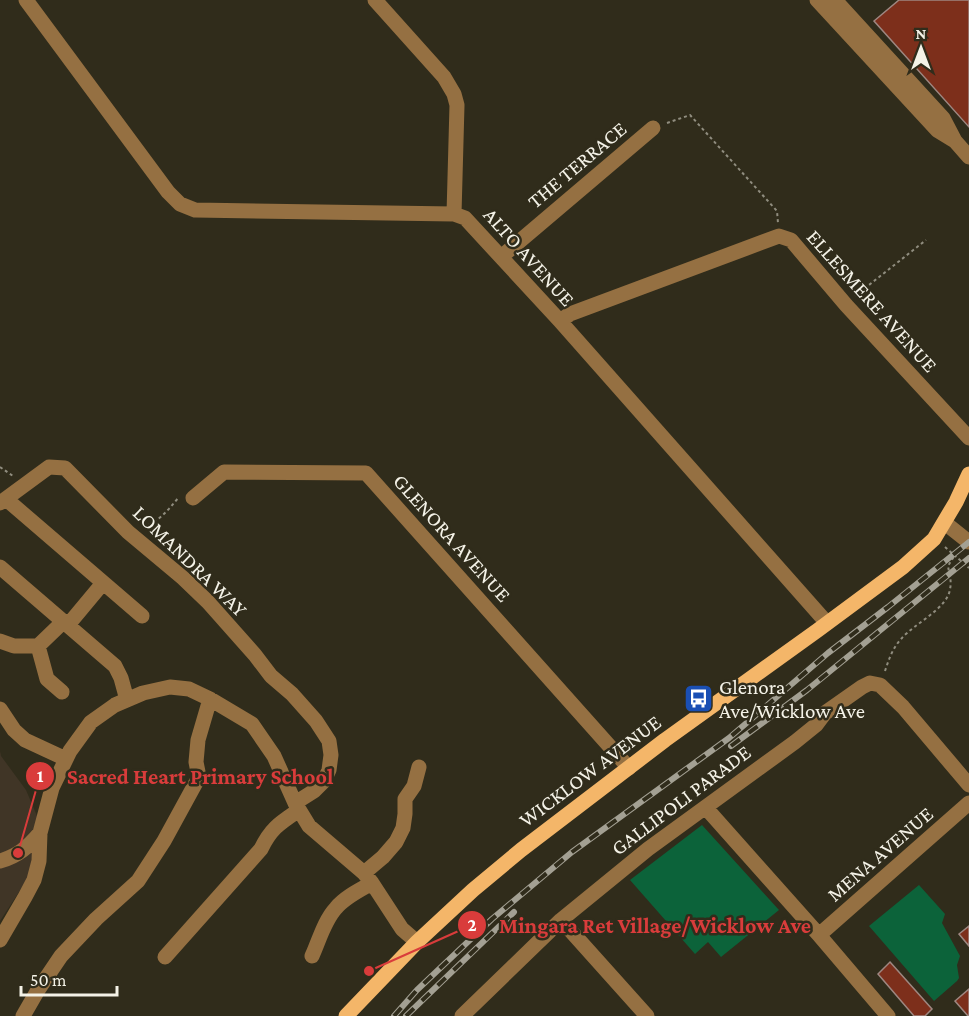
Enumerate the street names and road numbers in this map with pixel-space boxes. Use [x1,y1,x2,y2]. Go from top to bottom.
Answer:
street label: THE TERRACE [523,117,631,213]
street label: ALTO AVENUE [479,203,579,311]
street label: ELLESMERE AVENUE [802,225,942,377]
street label: GLENORA AVENUE [388,469,516,607]
street label: LOMANDRA WAY [128,501,253,622]
street label: WICKLOW AVENUE [514,710,666,832]
street label: GALLIPOLI PARADE [607,740,755,860]
street label: MENA AVENUE [822,802,938,906]

